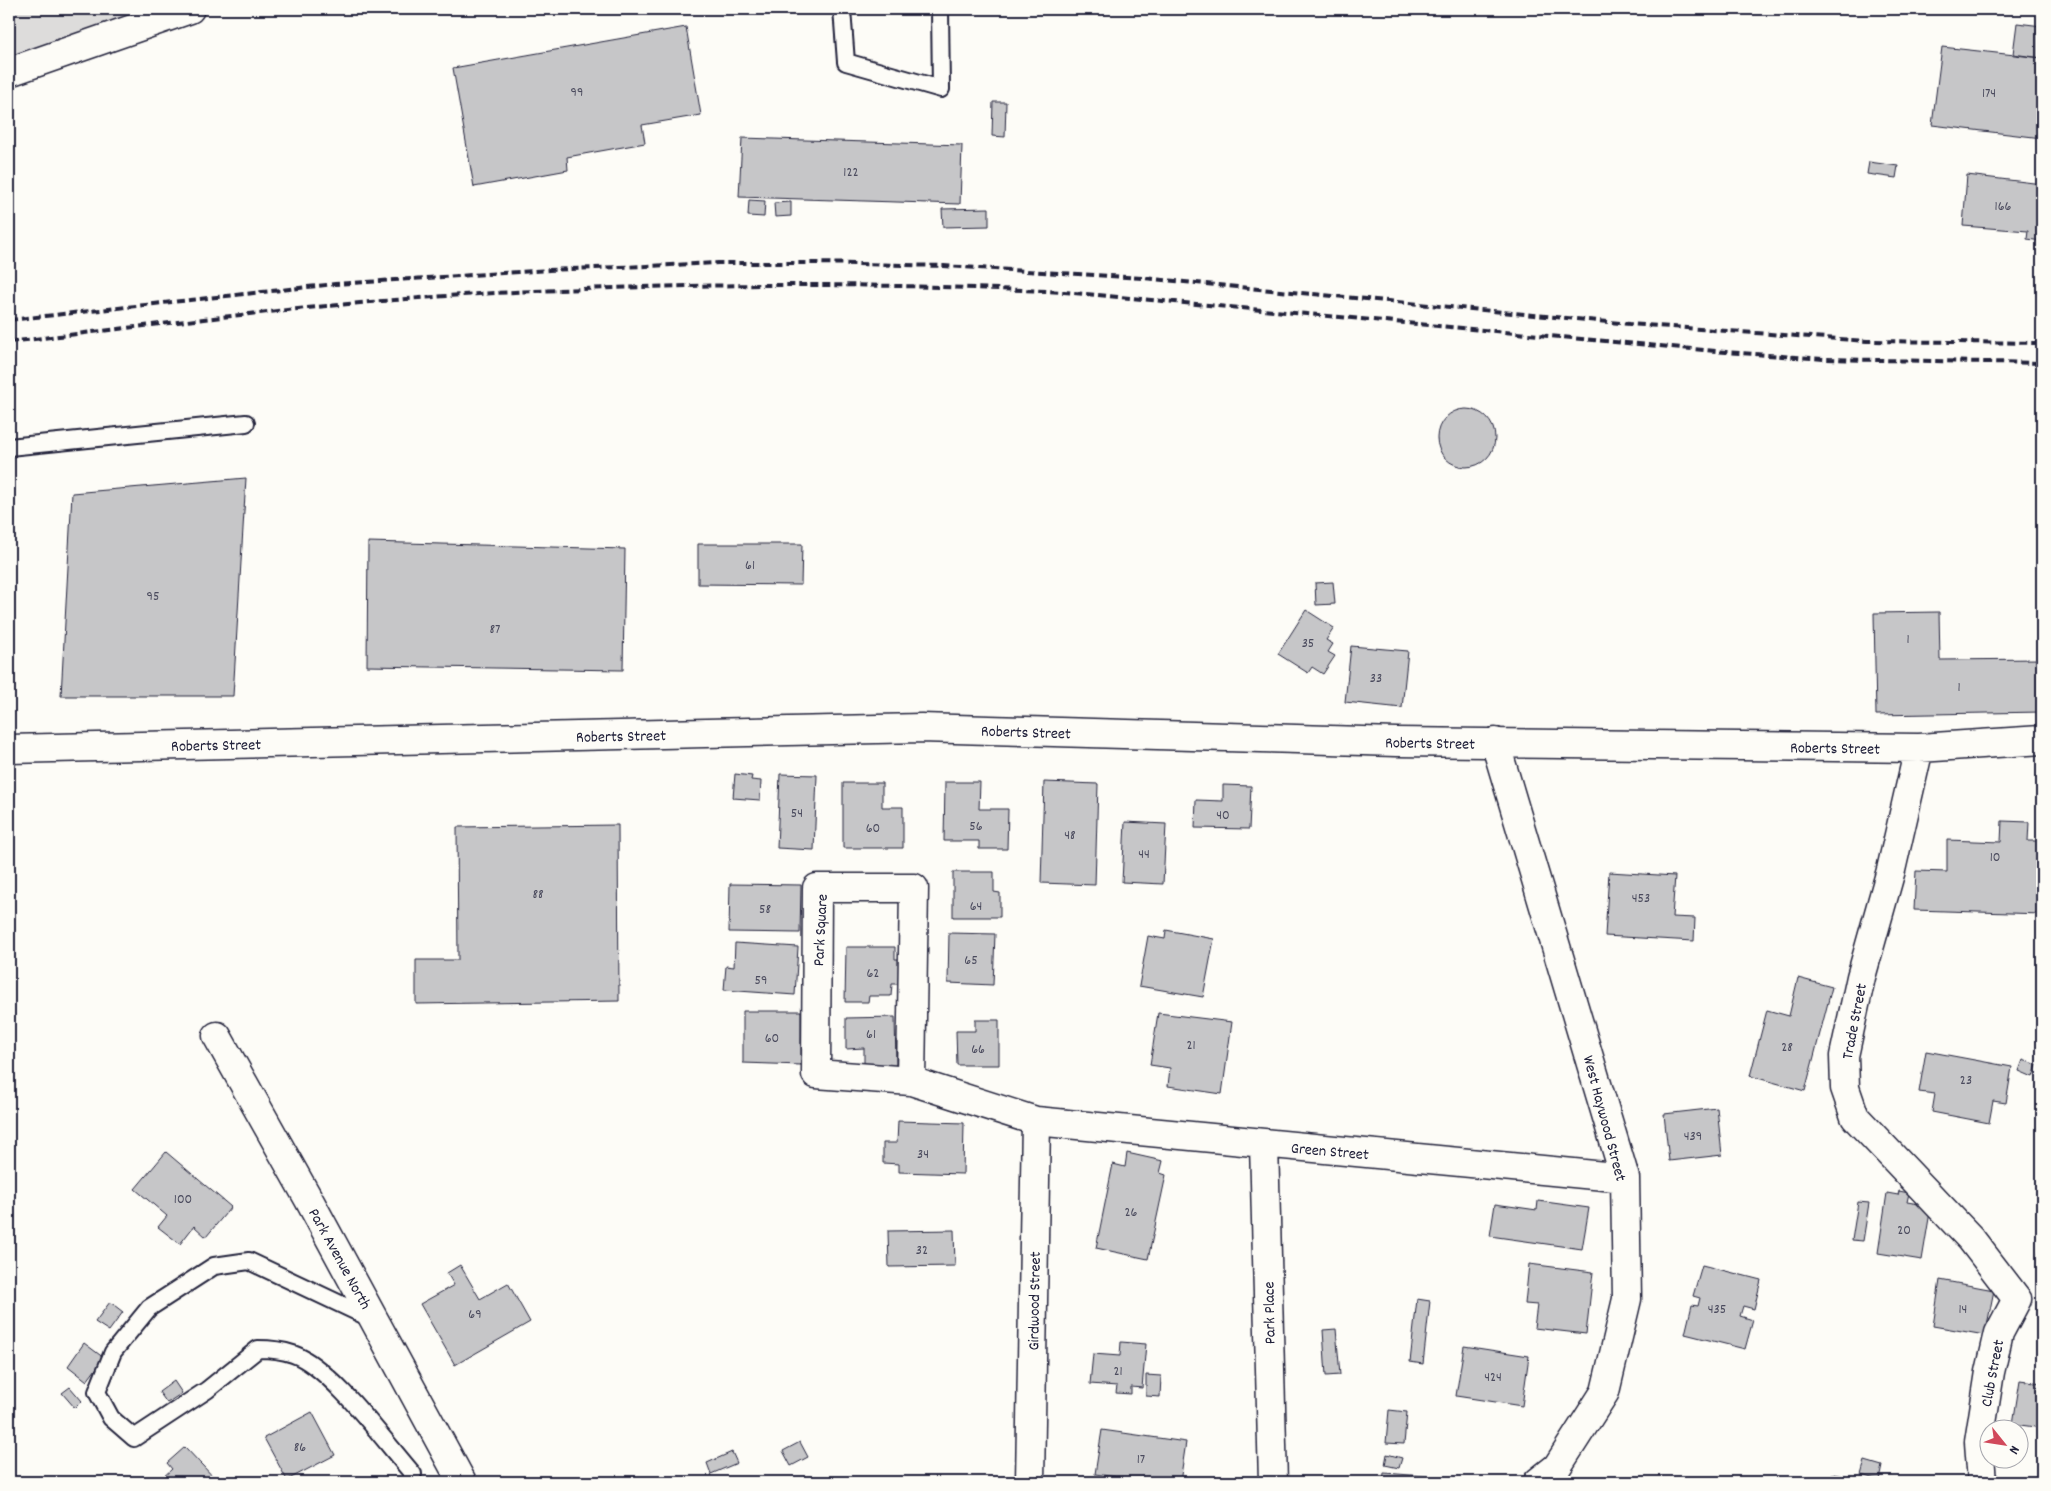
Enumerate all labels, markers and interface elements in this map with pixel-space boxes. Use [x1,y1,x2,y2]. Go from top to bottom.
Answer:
house number: 99 [571,83,583,103]
house number: 174 [1982,84,1996,104]
house number: 122 [843,163,859,183]
house number: 166 [1995,197,2012,217]
house number: 61 [745,556,755,576]
house number: 95 [147,587,159,607]
house number: 87 [490,620,500,640]
house number: 1 [1906,630,1910,650]
house number: 35 [1302,634,1314,654]
house number: 33 [1370,669,1382,689]
house number: 1 [1957,678,1961,698]
street label: Roberts Street [981,720,1071,747]
street label: Roberts Street [576,725,666,750]
street label: Roberts Street [1385,732,1475,757]
street label: Roberts Street [171,734,261,759]
street label: Roberts Street [1790,737,1880,762]
house number: 54 [791,804,803,824]
house number: 40 [1216,806,1230,826]
house number: 56 [969,817,983,837]
house number: 60 [866,819,880,839]
house number: 48 [1064,826,1076,846]
house number: 44 [1138,845,1150,865]
house number: 10 [1990,848,2000,868]
house number: 88 [532,885,544,905]
house number: 453 [1632,889,1650,909]
street label: Park Square [808,893,835,967]
house number: 64 [970,897,982,917]
house number: 58 [759,900,771,920]
house number: 65 [964,951,978,971]
house number: 62 [867,964,879,984]
house number: 59 [755,971,767,991]
street label: Trade Street [1837,981,1874,1061]
house number: 61 [866,1025,876,1045]
house number: 60 [765,1029,779,1049]
house number: 21 [1186,1036,1196,1056]
house number: 28 [1781,1038,1793,1058]
house number: 66 [971,1040,985,1060]
street label: West Haywood Street [1576,1053,1631,1184]
house number: 23 [1960,1071,1972,1091]
house number: 439 [1684,1127,1702,1147]
street label: Green Street [1290,1138,1370,1167]
house number: 34 [917,1145,929,1165]
house number: 100 [174,1190,192,1210]
house number: 26 [1125,1203,1138,1223]
street label: Park Avenue North [301,1204,376,1314]
house number: 20 [1897,1221,1911,1241]
house number: 32 [916,1241,928,1261]
street label: Girdwood Street [1023,1251,1048,1351]
street label: Park Place [1258,1281,1283,1345]
house number: 435 [1708,1300,1726,1320]
house number: 14 [1959,1300,1967,1320]
house number: 69 [468,1305,482,1325]
street label: Club Street [1976,1338,2011,1409]
house number: 21 [1113,1362,1123,1382]
house number: 424 [1484,1368,1502,1388]
north arrow [1978,1418,2028,1468]
house number: 86 [294,1438,306,1458]
text: N [2003,1442,2024,1458]
house number: 17 [1137,1450,1145,1470]

